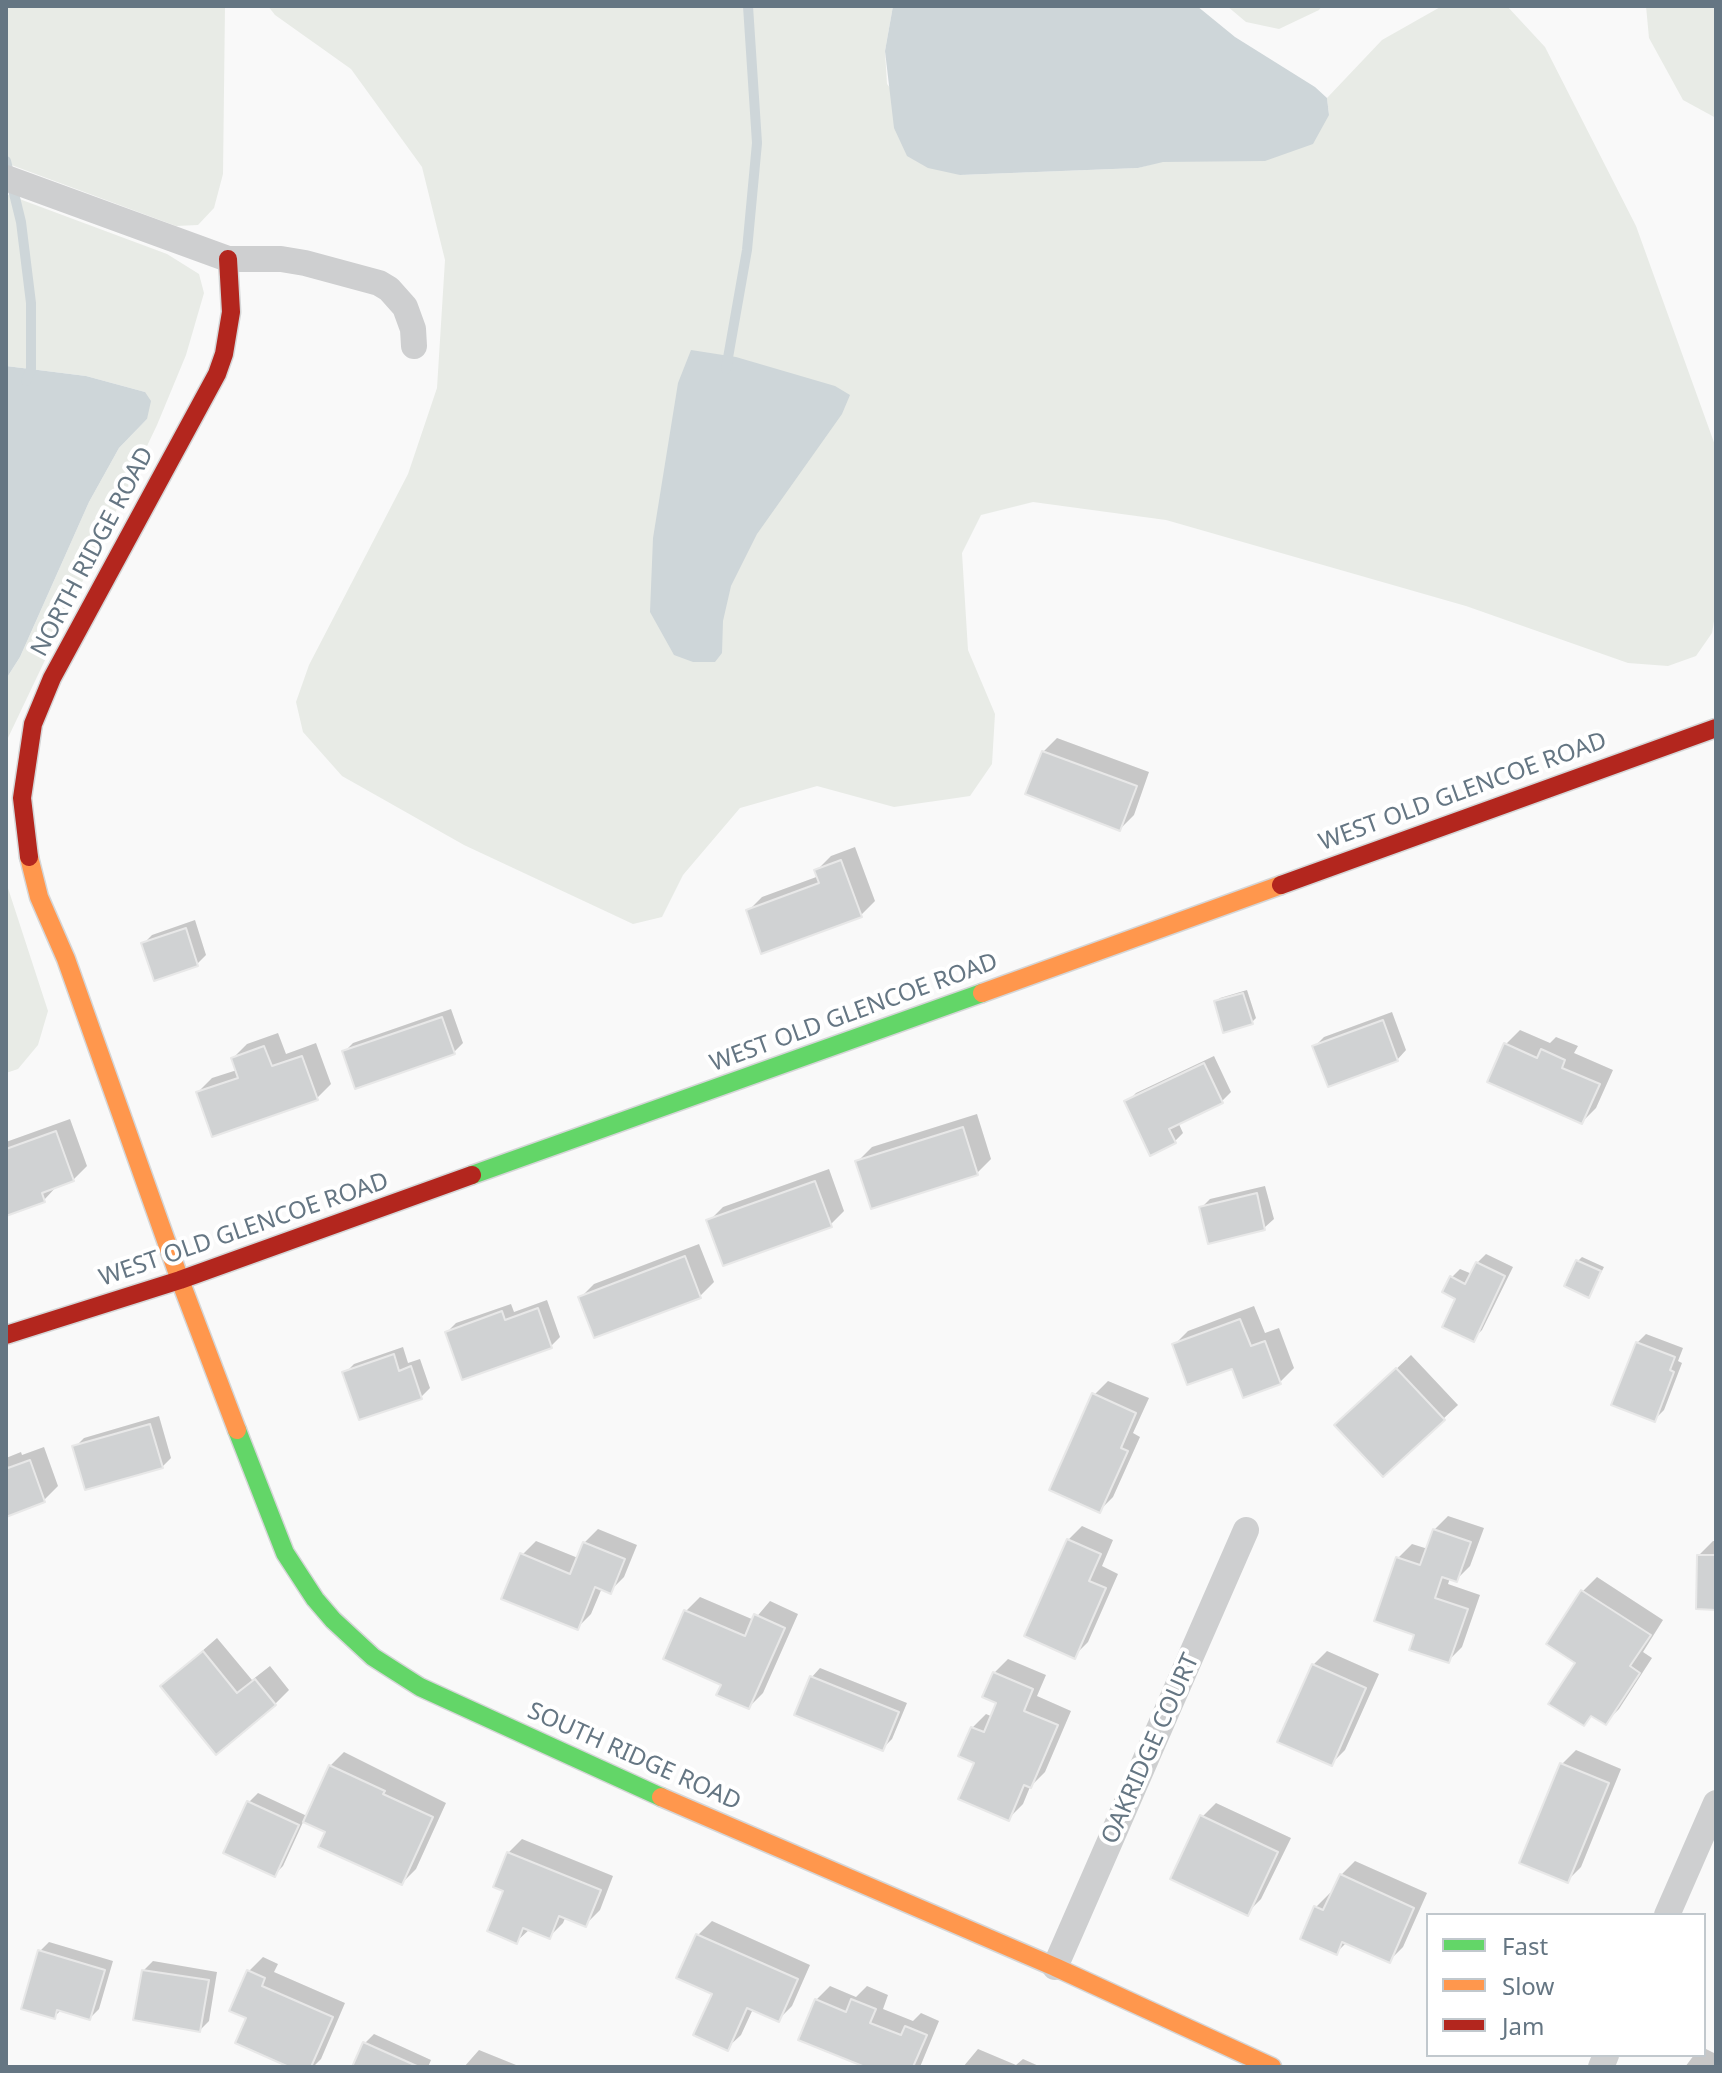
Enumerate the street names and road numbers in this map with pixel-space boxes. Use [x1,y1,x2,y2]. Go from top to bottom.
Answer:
street label: NORTH RIDGE ROAD [26,442,160,662]
street label: WEST OLD GLENCOE ROAD [1315,726,1611,858]
street label: WEST OLD GLENCOE ROAD [706,947,1002,1079]
street label: WEST OLD GLENCOE ROAD [95,1167,393,1293]
street label: OAKRIDGE COURT [1096,1649,1206,1849]
street label: SOUTH RIDGE ROAD [523,1697,745,1817]

